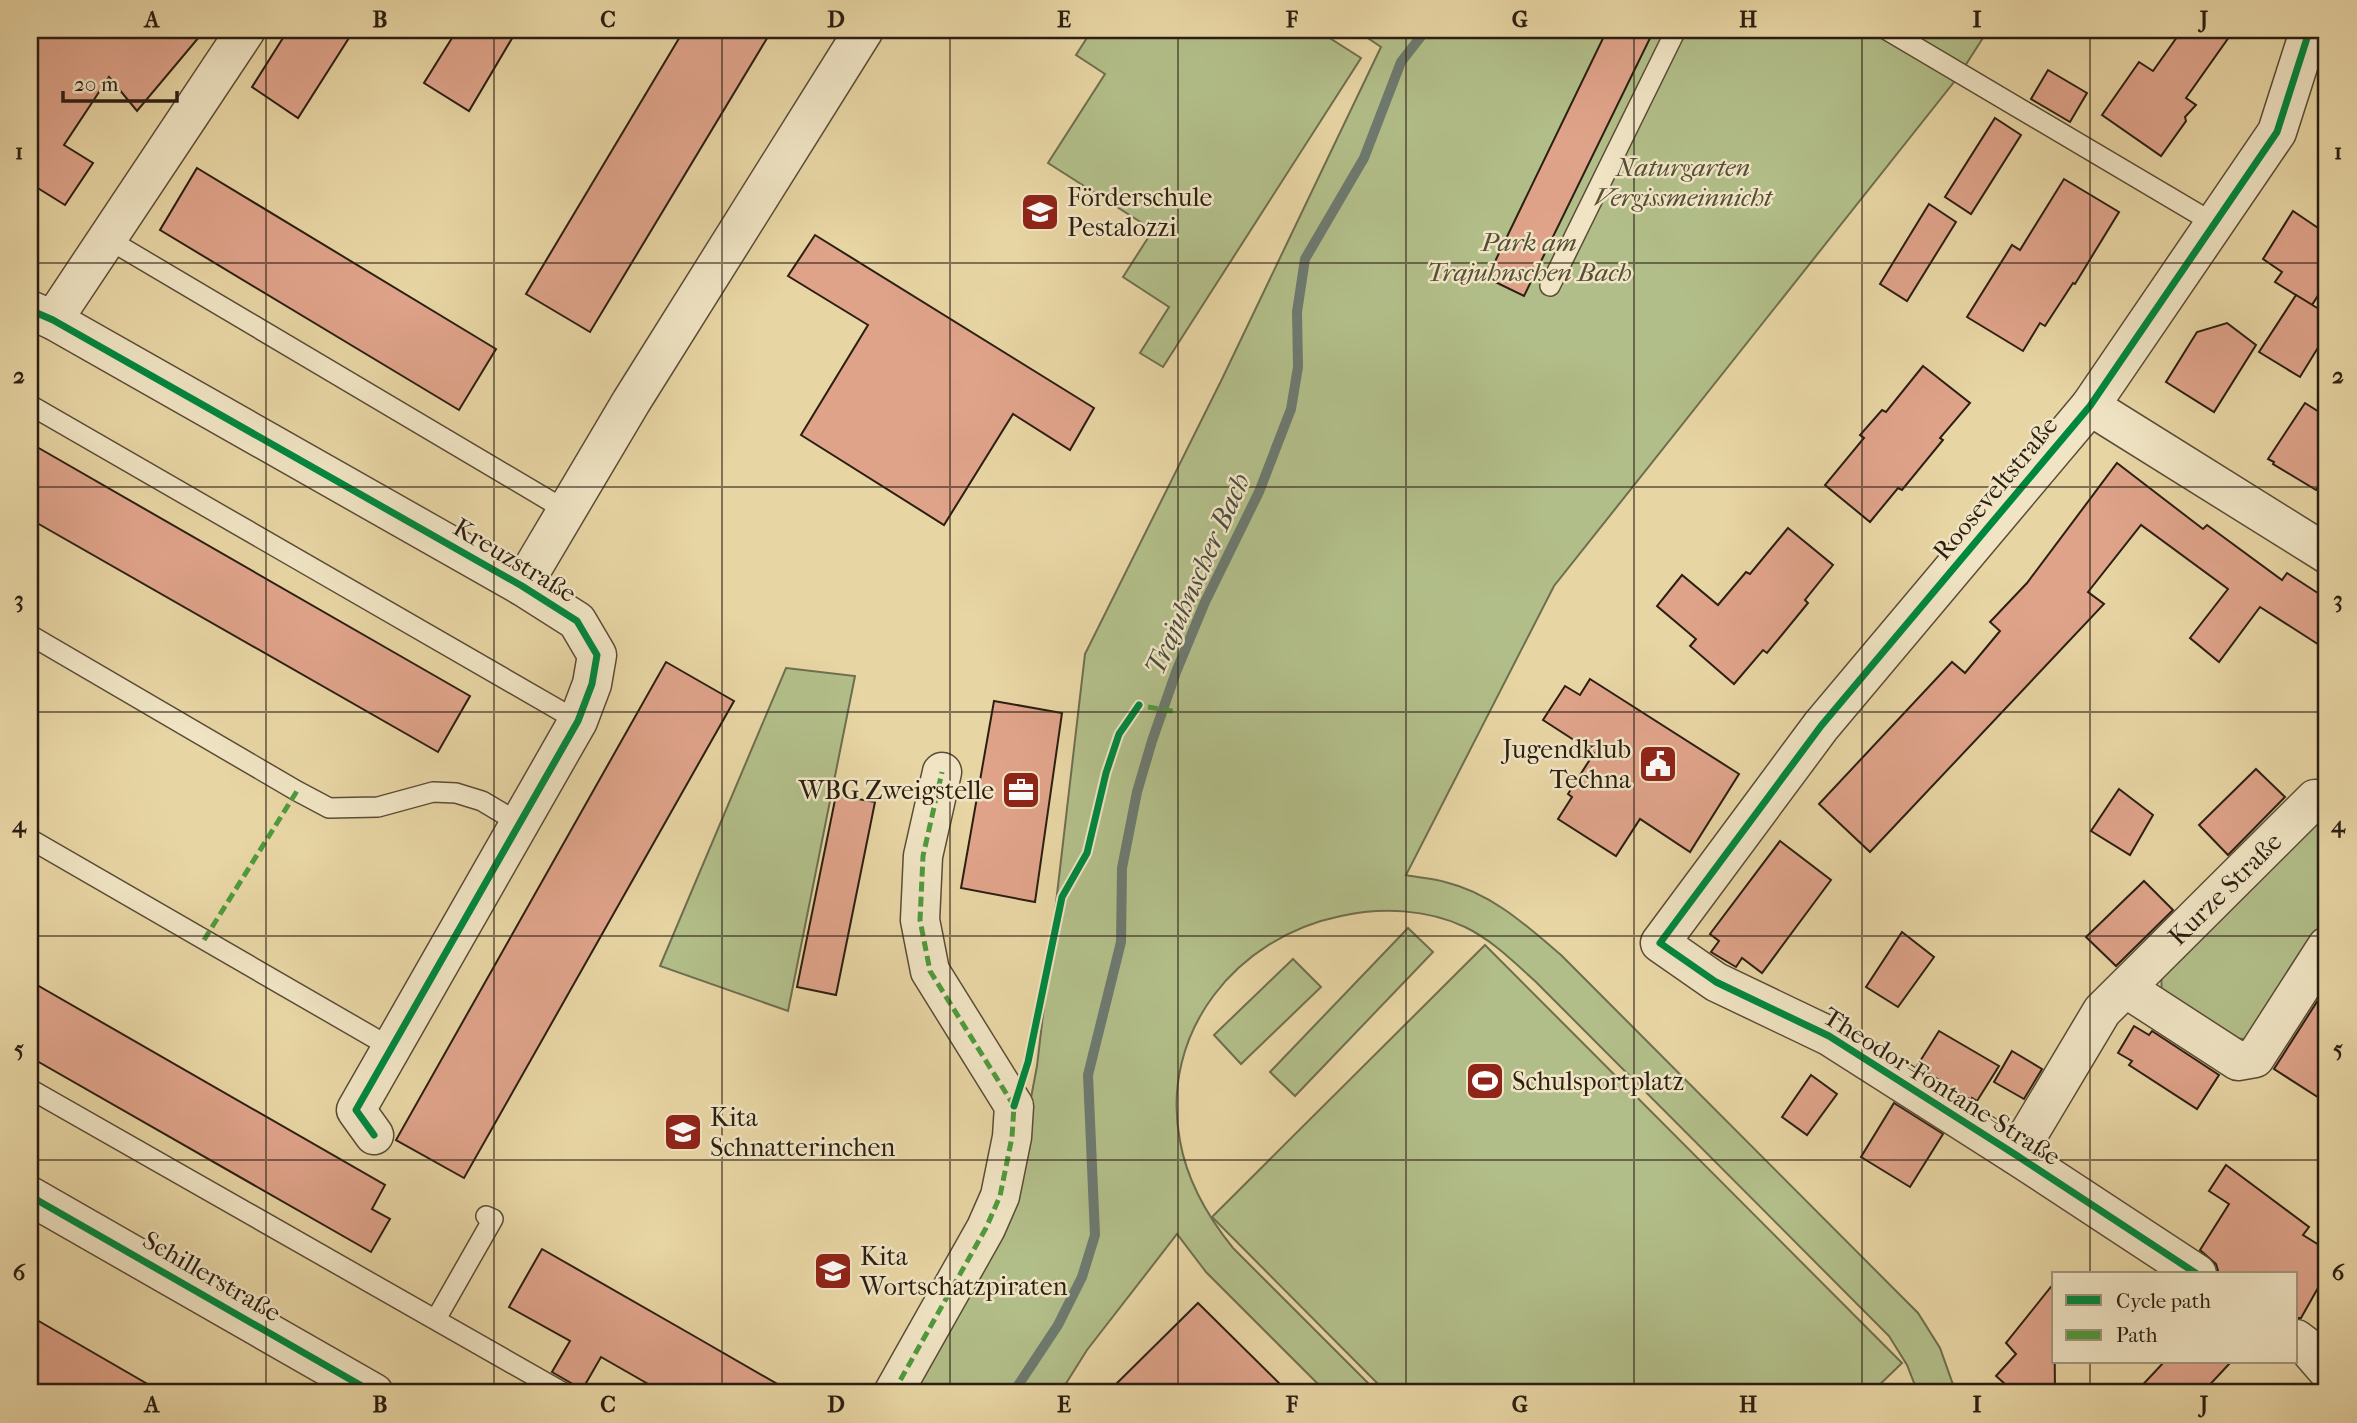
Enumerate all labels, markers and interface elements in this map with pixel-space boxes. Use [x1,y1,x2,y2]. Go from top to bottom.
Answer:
text: A [143,6,161,33]
text: B [373,6,388,33]
text: C [600,6,616,33]
text: D [827,6,845,33]
text: E [1057,6,1071,33]
text: F [1285,6,1299,33]
text: G [1512,6,1528,33]
text: H [1739,6,1757,33]
text: I [1973,6,1982,33]
text: J [2198,6,2209,33]
scale bar [63,60,177,104]
text: 20 m [74,72,119,96]
text: 1 [15,138,23,165]
text: 1 [2334,138,2342,165]
park label: Naturgarten Vergissmeinnicht [1594,152,1774,213]
place label: Förderschule Pestalozzi [1067,182,1213,243]
school or university icon: Förderschule Pestalozzi [1019,191,1061,233]
park label: Park am Trajuhnschen Bach [1426,227,1632,288]
text: 2 [13,362,25,389]
text: 2 [2332,362,2344,389]
street label: Rooseveltstraße [1926,410,2064,566]
water label: Trajuhnscher Bach [1138,468,1257,680]
street label: Kreuzstraße [448,512,582,609]
text: 3 [14,586,24,613]
text: 3 [2333,586,2343,613]
place label: Jugendklub Techna [1500,734,1632,795]
public building icon: Jugendklub Techna [1637,743,1679,785]
office icon: WBG Zweigstelle [1000,769,1042,811]
place label: WBG Zweigstelle [798,775,994,806]
text: 4 [11,811,27,838]
text: 4 [2330,811,2346,838]
street label: Kurze Straße [2162,826,2288,952]
street label: Theodor-Fontane-Straße [1817,1001,2066,1172]
text: 5 [14,1035,24,1062]
text: 5 [2333,1035,2343,1062]
sports icon: Schulsportplatz [1464,1060,1506,1102]
place label: Schulsportplatz [1512,1066,1684,1097]
place label: Kita Schnatterinchen [710,1102,895,1163]
school or university icon: Kita Schnatterinchen [662,1111,704,1153]
street label: Schillerstraße [137,1224,286,1328]
place label: Kita Wortschatzpiraten [859,1241,1068,1302]
school or university icon: Kita Wortschatzpiraten [812,1250,854,1292]
text: 6 [13,1259,26,1286]
text: 6 [2332,1259,2345,1286]
legend [2052,1272,2298,1364]
text: Cycle path [2116,1289,2211,1313]
text: Path [2116,1323,2158,1347]
text: A [143,1391,161,1418]
text: B [373,1391,388,1418]
text: C [600,1391,616,1418]
text: D [827,1391,845,1418]
text: E [1057,1391,1071,1418]
text: F [1285,1391,1299,1418]
text: G [1512,1391,1528,1418]
text: H [1739,1391,1757,1418]
text: I [1973,1391,1982,1418]
text: J [2198,1391,2209,1418]

